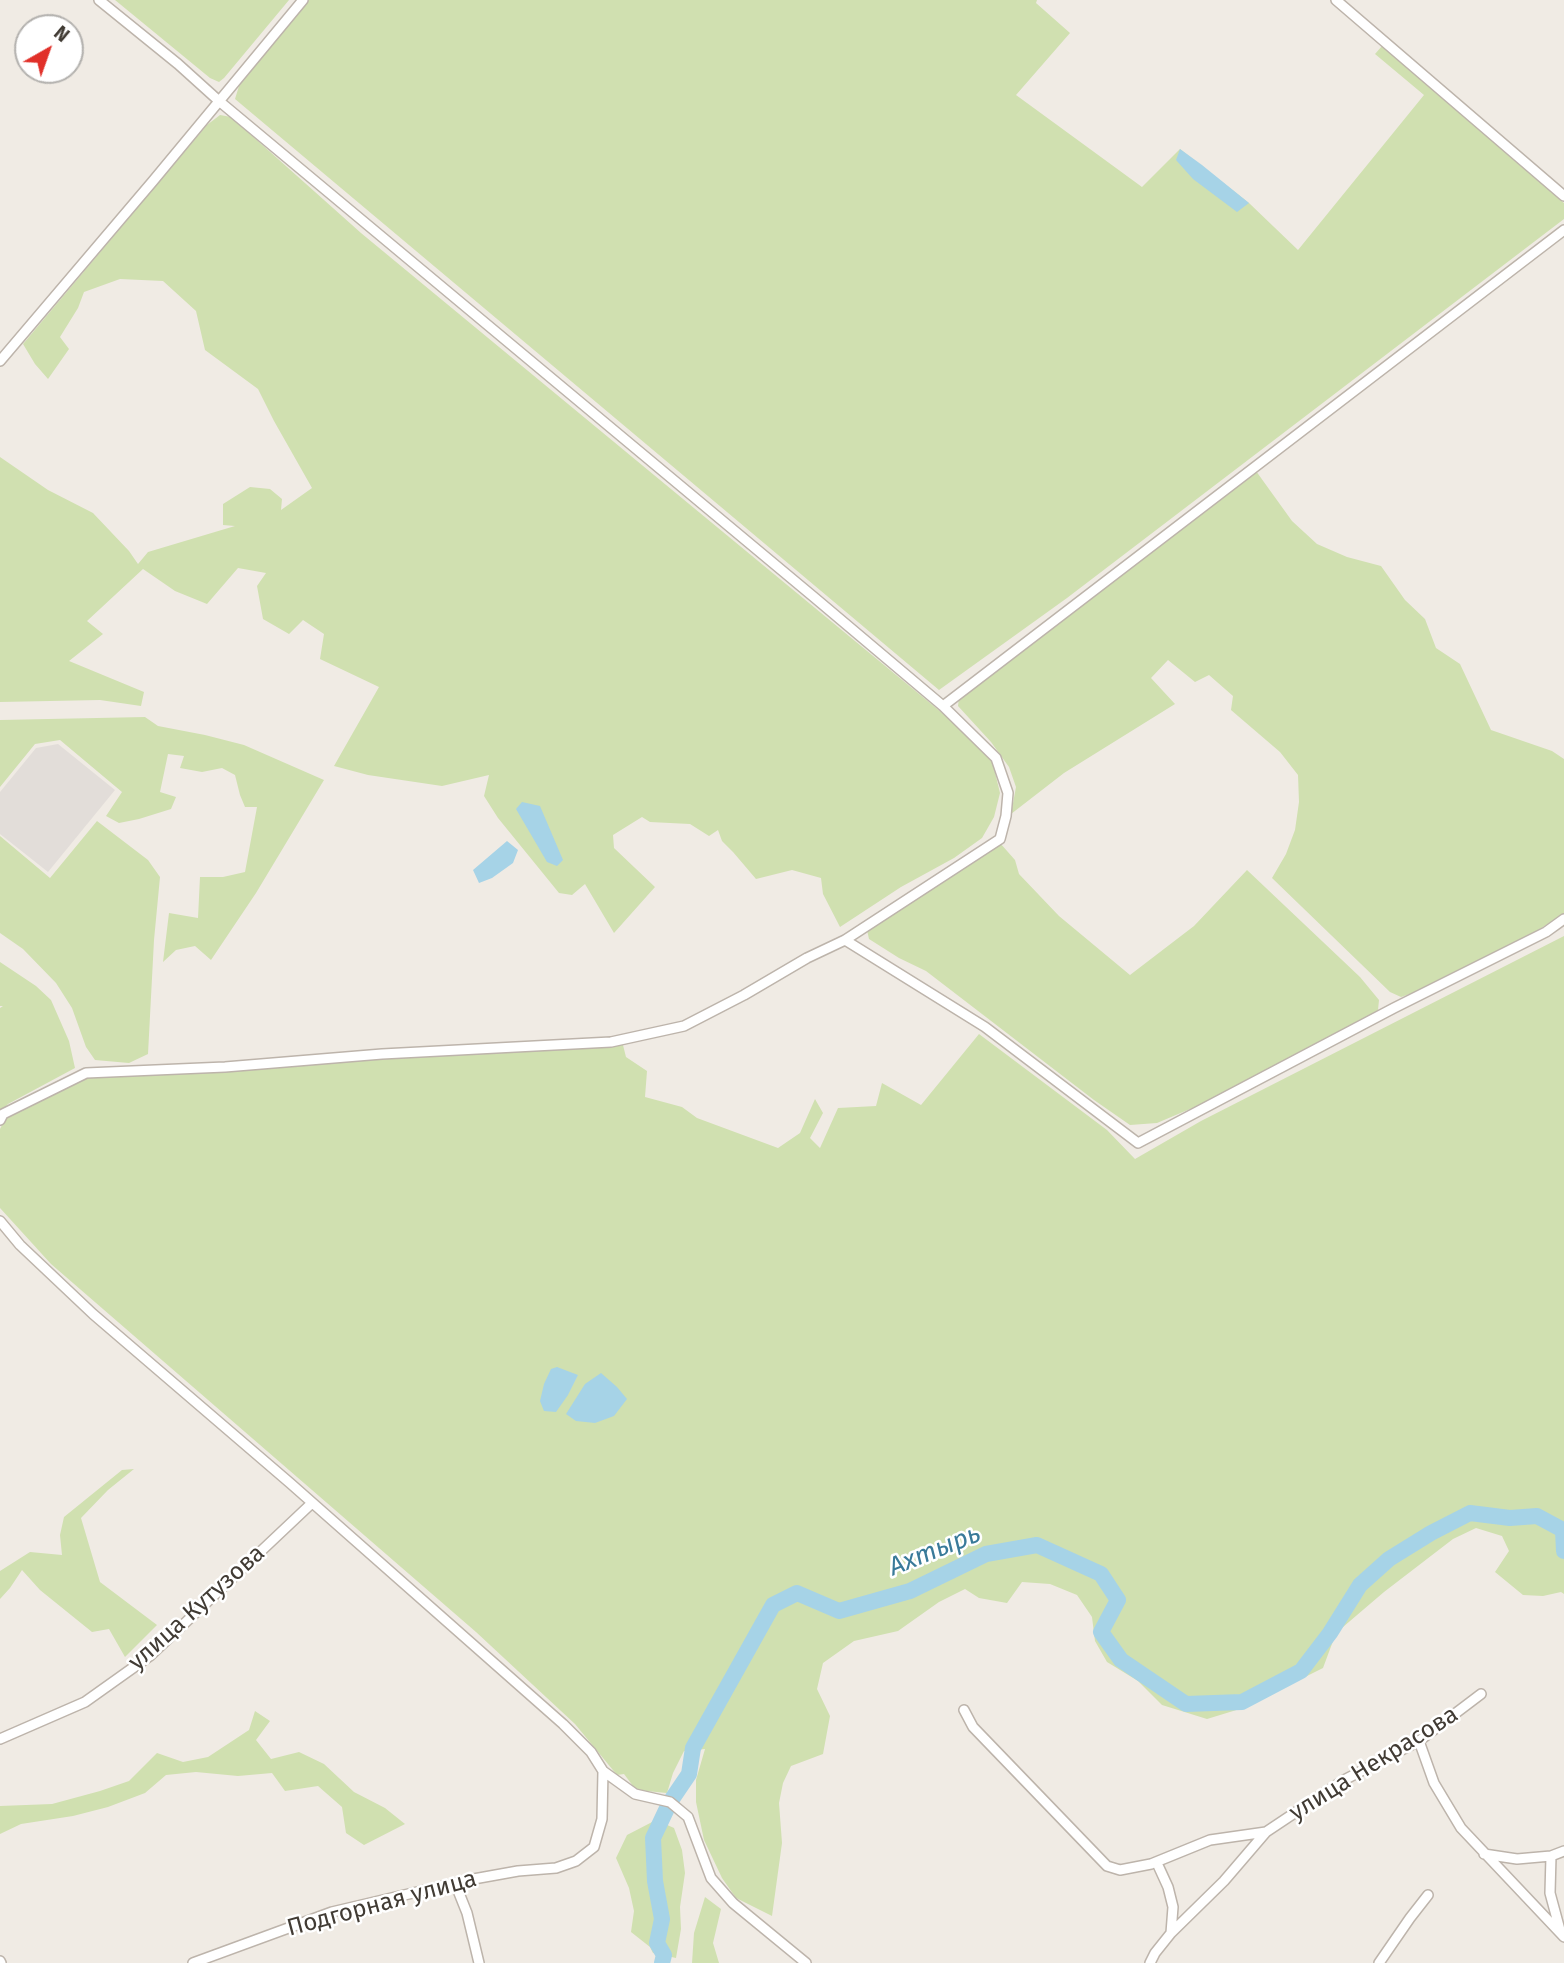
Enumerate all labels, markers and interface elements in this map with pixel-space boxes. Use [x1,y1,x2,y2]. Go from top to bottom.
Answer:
north arrow [14,14,84,84]
text: N [49,21,74,47]
water label: Ахтырь [884,1518,986,1584]
street label: улица Кутузова [123,1539,271,1677]
street label: улица Некрасова [1284,1701,1464,1827]
street label: Подгорная улица [284,1865,480,1943]

